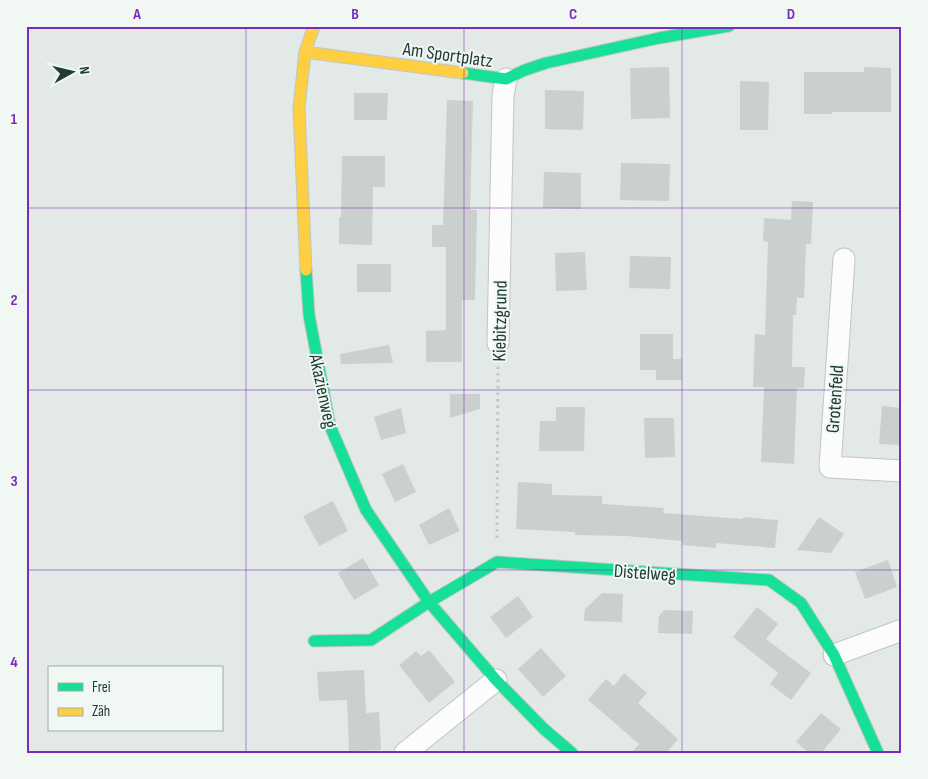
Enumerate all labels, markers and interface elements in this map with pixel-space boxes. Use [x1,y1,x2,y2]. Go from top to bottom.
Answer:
text: A [132,5,141,24]
text: B [351,5,359,24]
text: C [569,5,577,24]
text: D [787,5,795,24]
street label: Am Sportplatz [400,38,494,73]
north arrow [48,48,98,98]
text: N [75,65,93,75]
text: 1 [11,110,18,129]
street label: Kiebitzgrund [488,280,513,362]
text: 2 [10,291,18,310]
street label: Akazienweg [303,351,342,431]
street label: Grotenfeld [822,364,849,434]
text: 3 [10,472,18,491]
street label: Distelweg [613,560,677,587]
text: 4 [10,653,18,672]
legend [48,666,222,732]
text: Frei [92,678,111,697]
text: Zäh [92,702,110,721]

